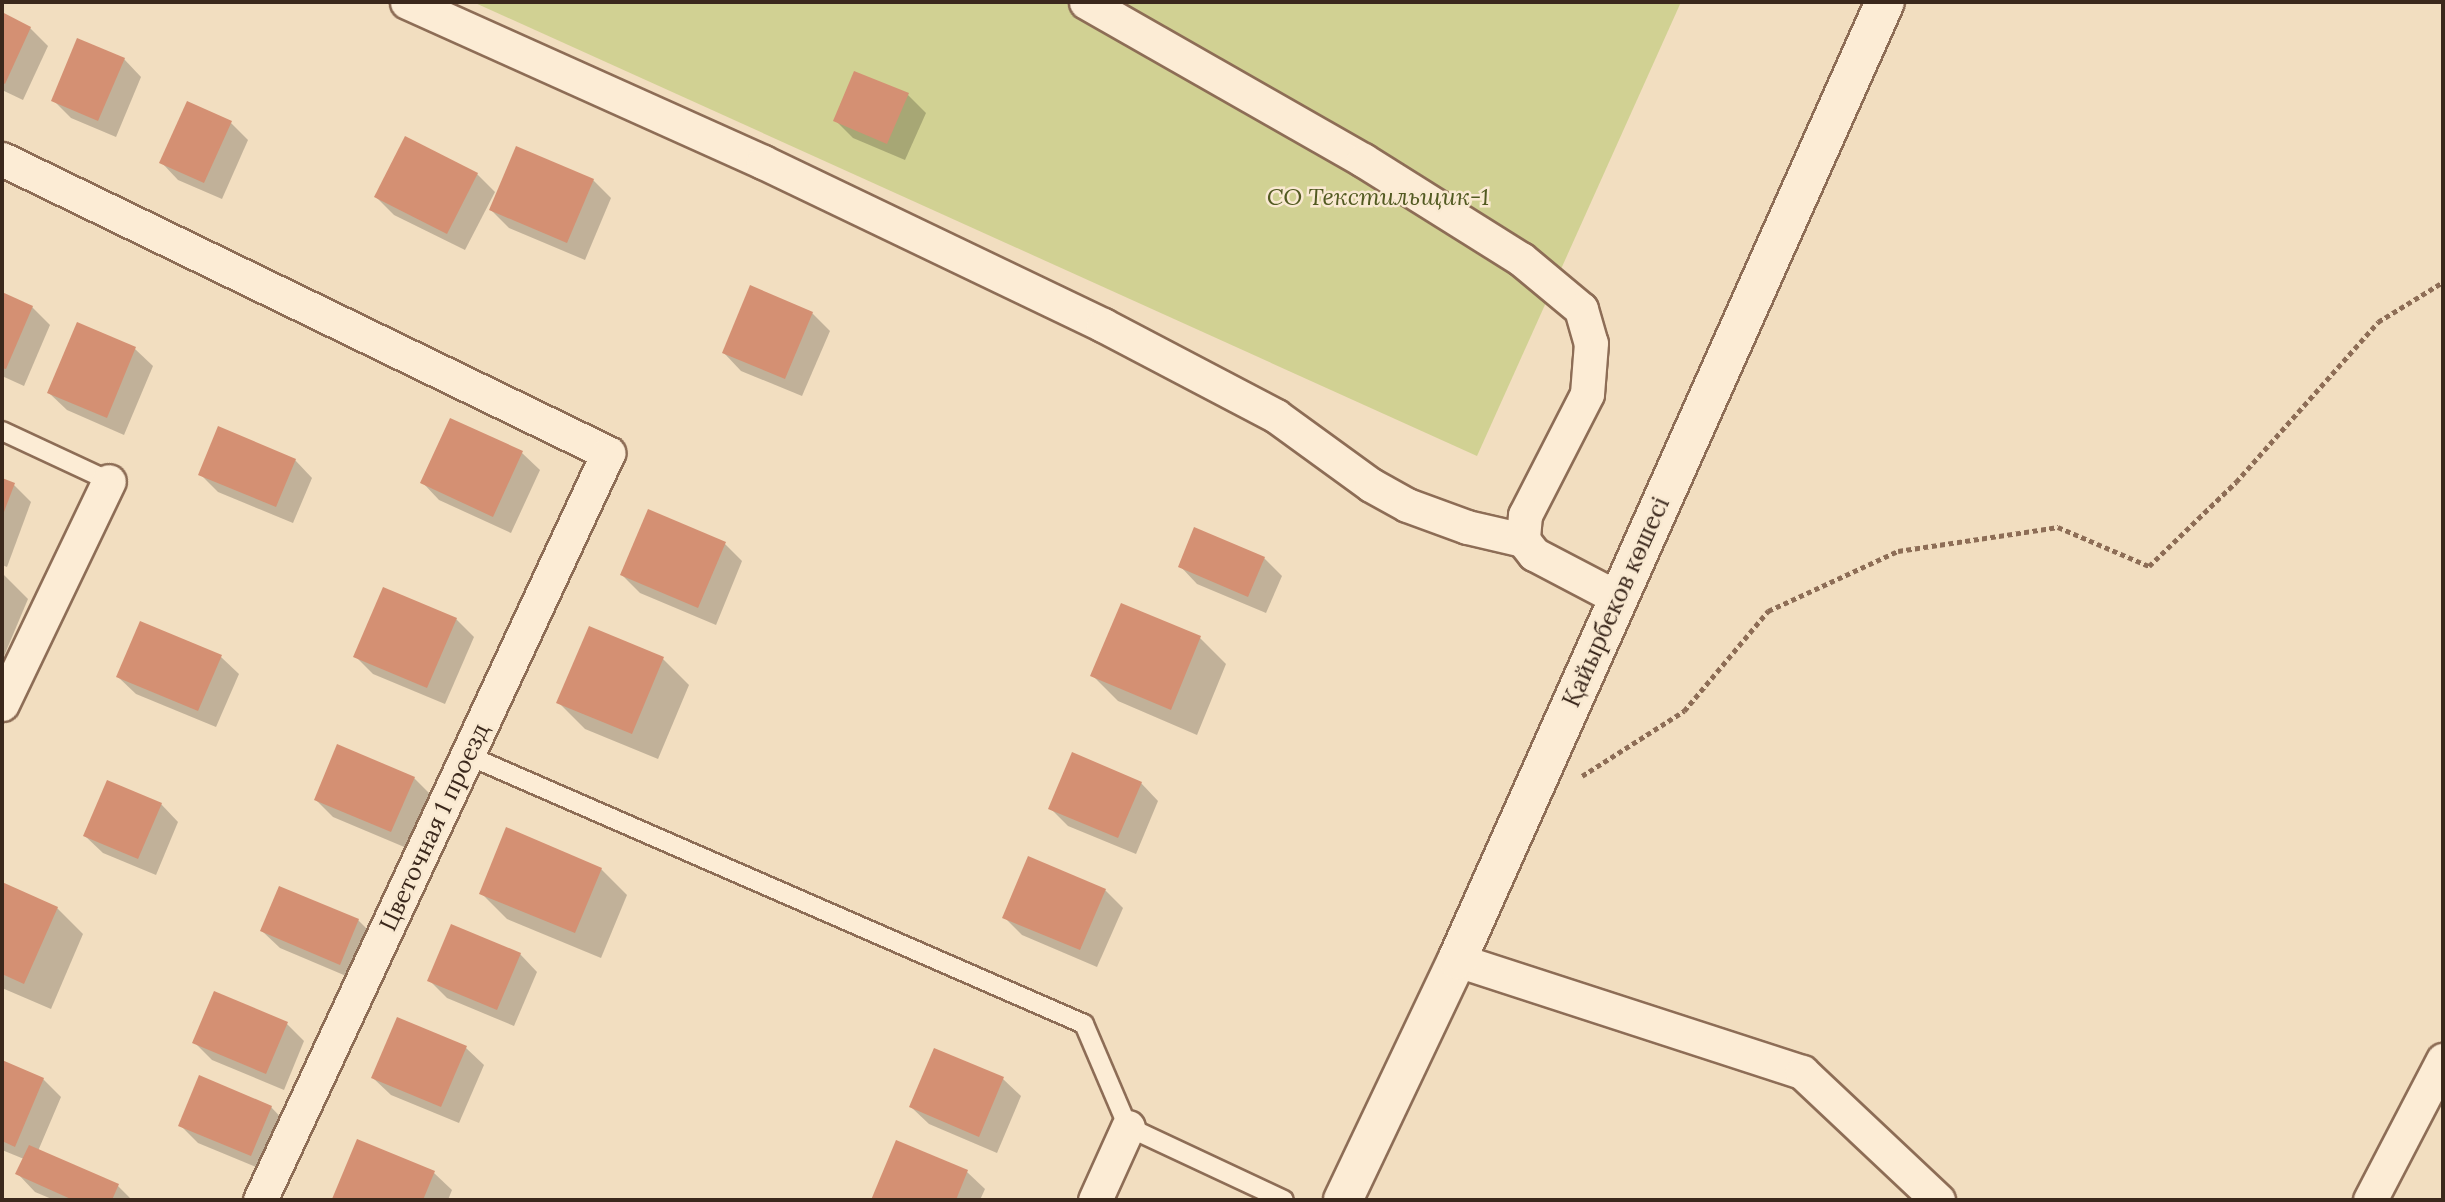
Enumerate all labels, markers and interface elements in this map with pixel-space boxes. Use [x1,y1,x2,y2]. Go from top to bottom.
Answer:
park label: СО Текстильщик-1 [1267,183,1489,211]
street label: Қайырбеков көшесі [1557,493,1675,711]
street label: Цветочная 1 проезд [373,719,495,935]

